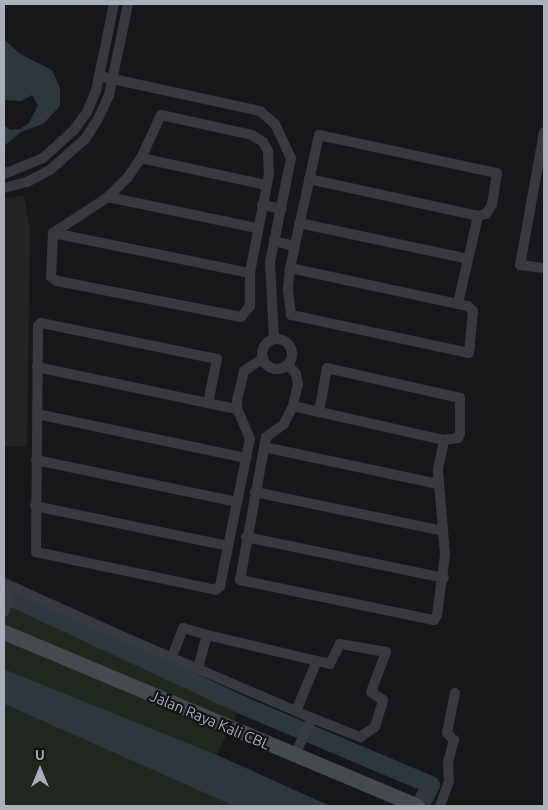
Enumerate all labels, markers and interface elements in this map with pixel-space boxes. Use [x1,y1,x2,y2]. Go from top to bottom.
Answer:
street label: Jalan Raya Kali CBL [147,687,273,753]
north arrow [15,745,65,795]
text: U [35,747,45,763]

